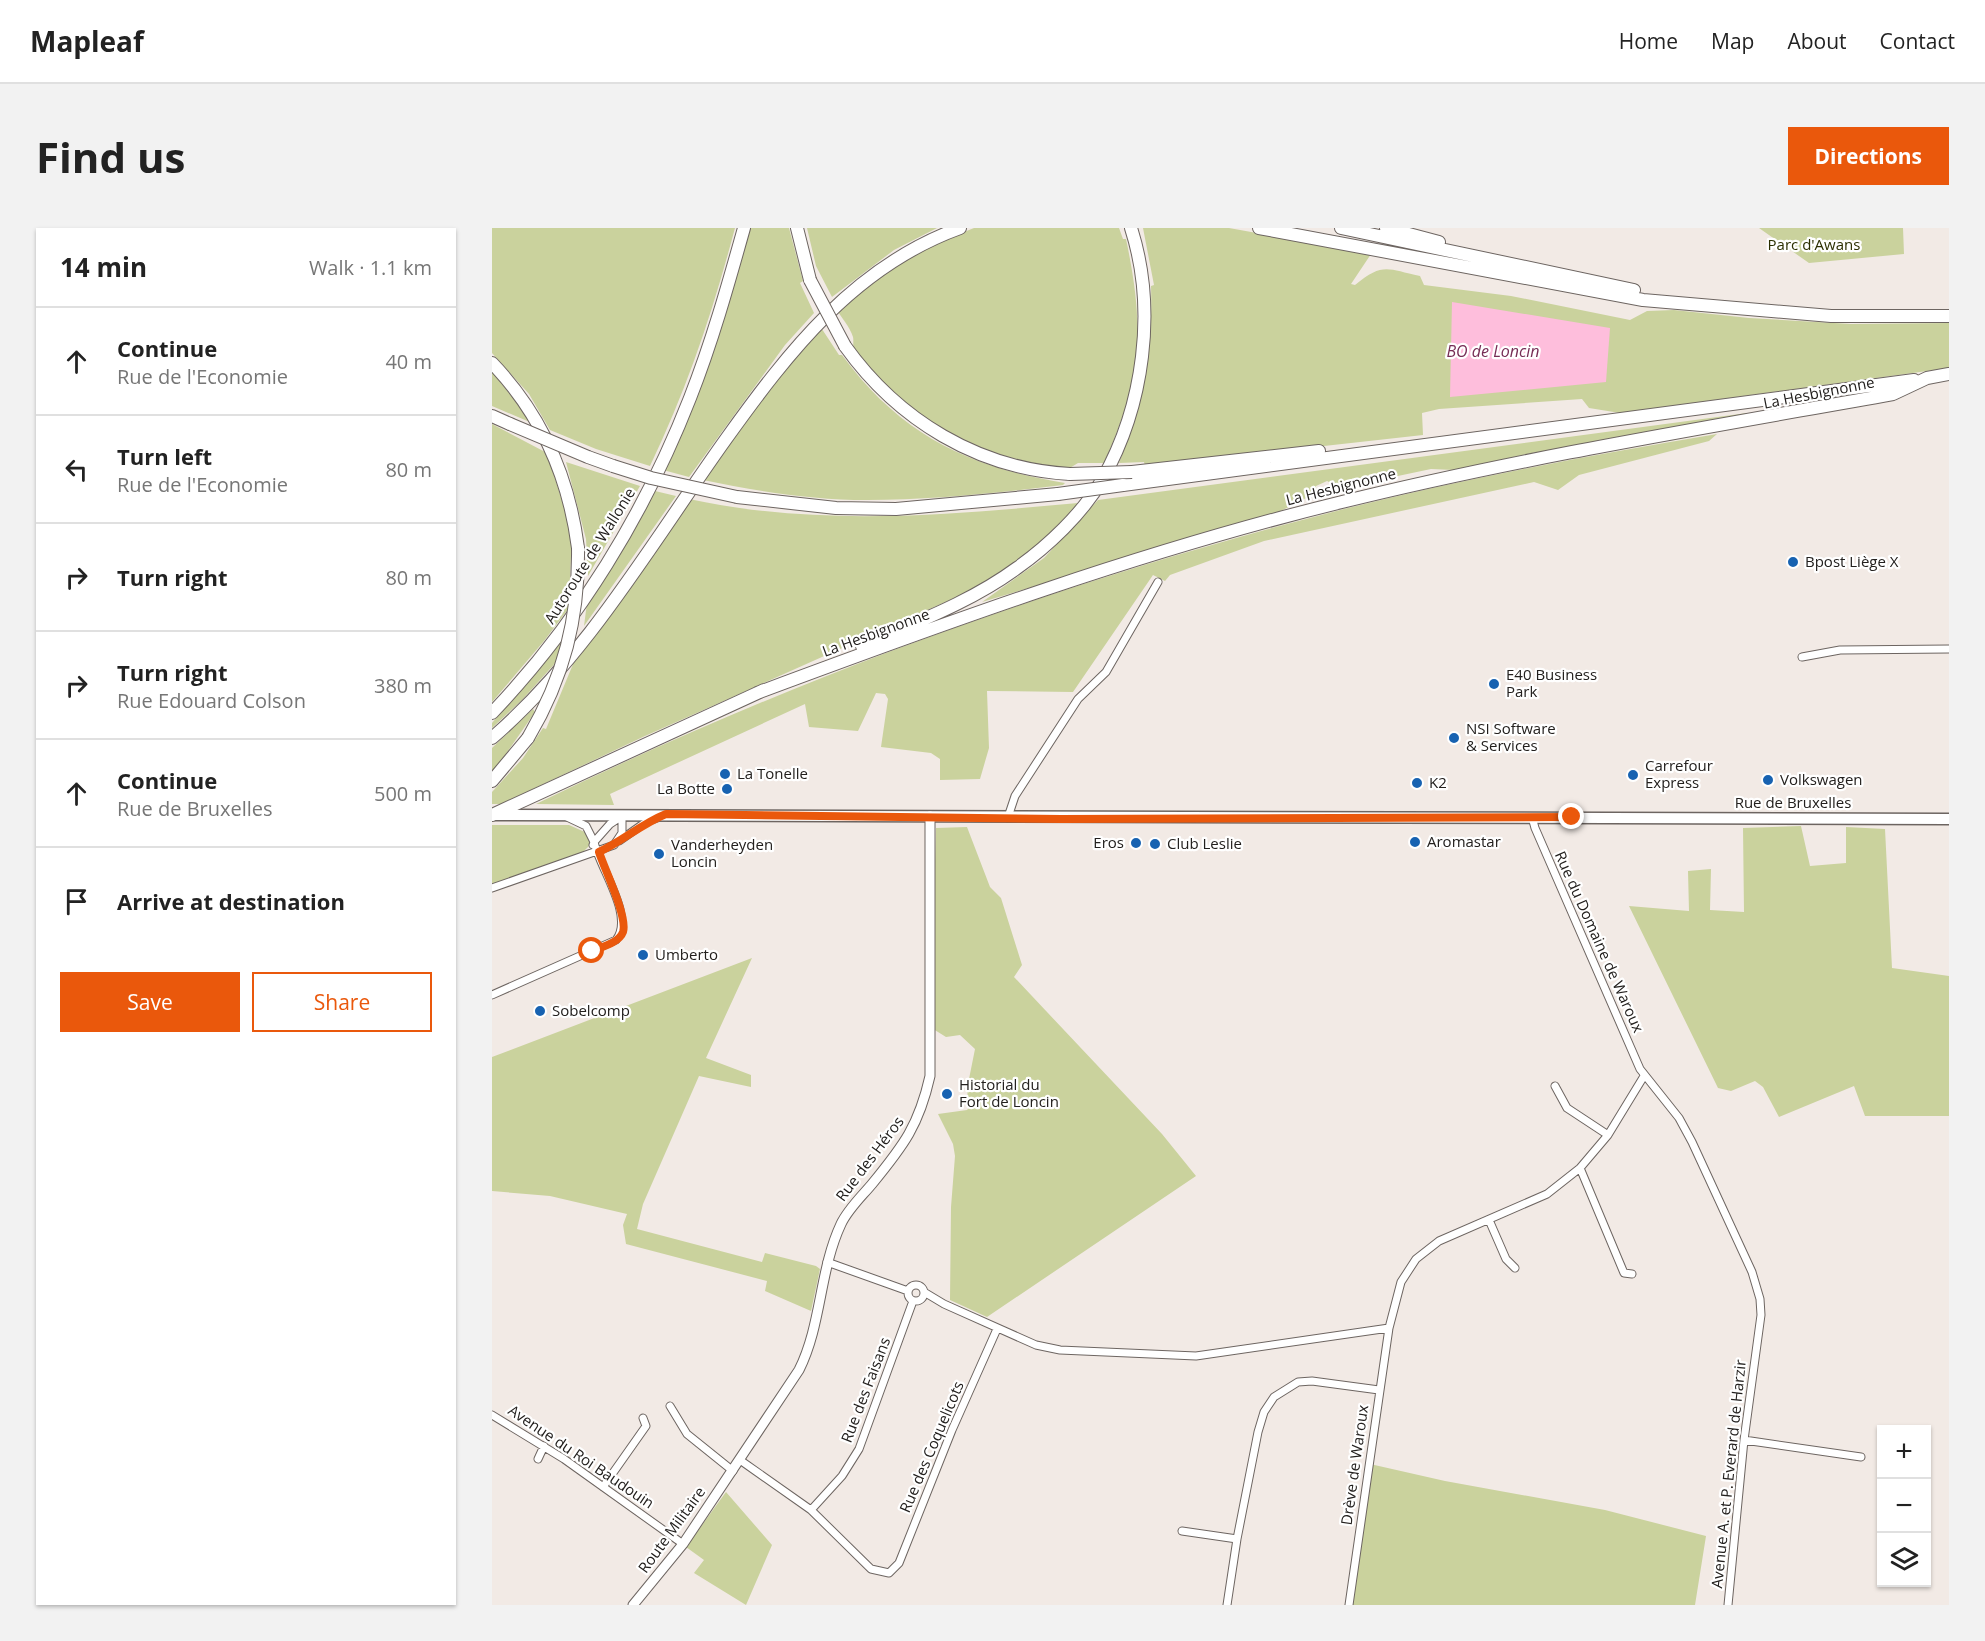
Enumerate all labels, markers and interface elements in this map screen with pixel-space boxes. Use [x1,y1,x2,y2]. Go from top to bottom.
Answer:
text: Mapleaf [30,22,144,60]
text: Home [1619,27,1678,55]
text: Map [1711,27,1754,55]
text: About [1787,27,1847,55]
text: Contact [1880,27,1955,55]
button: Directions [1788,127,1949,185]
text: Find us [36,128,185,185]
park label: Parc d'Awans [1768,234,1860,254]
text: 14 min [60,249,147,285]
text: Walk · 1.1 km [309,254,432,281]
text: Continue [117,333,217,363]
water label: BO de Loncin [1446,340,1540,362]
icon: ahead [60,345,93,378]
text: 40 m [385,348,432,375]
text: Rue de l'Economie [117,363,288,390]
street label: La Hesbignonne [1762,371,1876,413]
text: Turn left [117,441,212,471]
icon: left [60,453,93,486]
text: 80 m [385,456,432,483]
street label: La Hesbignonne [1284,463,1398,509]
text: Rue de l'Economie [117,471,288,498]
street label: Autoroute de Wallonie [539,484,639,627]
place label: Bpost Liège X [1805,551,1899,571]
marker: Bpost Liège X [1786,555,1800,569]
icon: right [60,561,93,594]
text: Turn right [117,562,228,592]
text: 80 m [385,564,432,591]
street label: La Hesbignonne [819,603,932,661]
text: Turn right [117,657,228,687]
place label: E40 Business Park [1506,664,1597,701]
icon: right [60,669,93,702]
text: 380 m [374,672,432,699]
marker: E40 Business Park [1487,677,1501,691]
text: Rue Edouard Colson [117,687,306,714]
place label: NSI Software & Services [1466,718,1556,755]
marker: NSI Software & Services [1447,731,1461,745]
place label: Carrefour Express [1645,755,1713,792]
place label: La Tonelle [737,763,808,783]
text: Continue [117,765,217,795]
marker: La Tonelle [718,767,732,781]
marker: Carrefour Express [1626,768,1640,782]
place label: Volkswagen [1780,769,1863,789]
place label: K2 [1429,772,1447,792]
marker: Volkswagen [1761,773,1775,787]
marker: K2 [1410,776,1424,790]
icon: ahead [60,777,93,810]
place label: La Botte [657,778,715,798]
text: 500 m [374,780,432,807]
marker: La Botte [720,782,734,796]
street label: Rue de Bruxelles [1735,792,1851,812]
text: Rue de Bruxelles [117,795,273,822]
route end [1558,803,1584,829]
place label: Aromastar [1427,831,1501,851]
place label: Eros [1093,832,1124,852]
place label: Club Leslie [1167,833,1242,853]
place label: Vanderheyden Loncin [671,834,773,871]
marker: Aromastar [1408,835,1422,849]
marker: Eros [1129,836,1143,850]
marker: Club Leslie [1148,837,1162,851]
marker: Vanderheyden Loncin [652,847,666,861]
street label: Rue du Domaine de Waroux [1551,848,1649,1035]
icon: arrive [60,885,93,918]
text: Arrive at destination [117,886,345,916]
route start [578,937,604,963]
place label: Umberto [655,944,718,964]
marker: Umberto [636,948,650,962]
button: Save [60,972,240,1032]
button: Share [252,972,432,1032]
place label: Sobelcomp [552,1000,630,1020]
marker: Sobelcomp [533,1004,547,1018]
place label: Historial du Fort de Loncin [959,1074,1059,1111]
marker: Historial du Fort de Loncin [940,1087,954,1101]
street label: Rue des Héros [831,1112,908,1205]
street label: Rue des Faisans [836,1334,894,1445]
street label: Avenue A. et P. Everard de Harzir [1706,1359,1750,1589]
street label: Rue des Coquelicots [894,1378,968,1515]
street label: Avenue du Roi Baudouin [505,1400,658,1513]
street label: Drève de Waroux [1336,1403,1372,1526]
map controls [1877,1425,1931,1587]
button: + [1877,1425,1931,1479]
button: − [1877,1479,1931,1533]
street label: Route Militaire [633,1482,709,1577]
button: layers [1877,1533,1931,1587]

